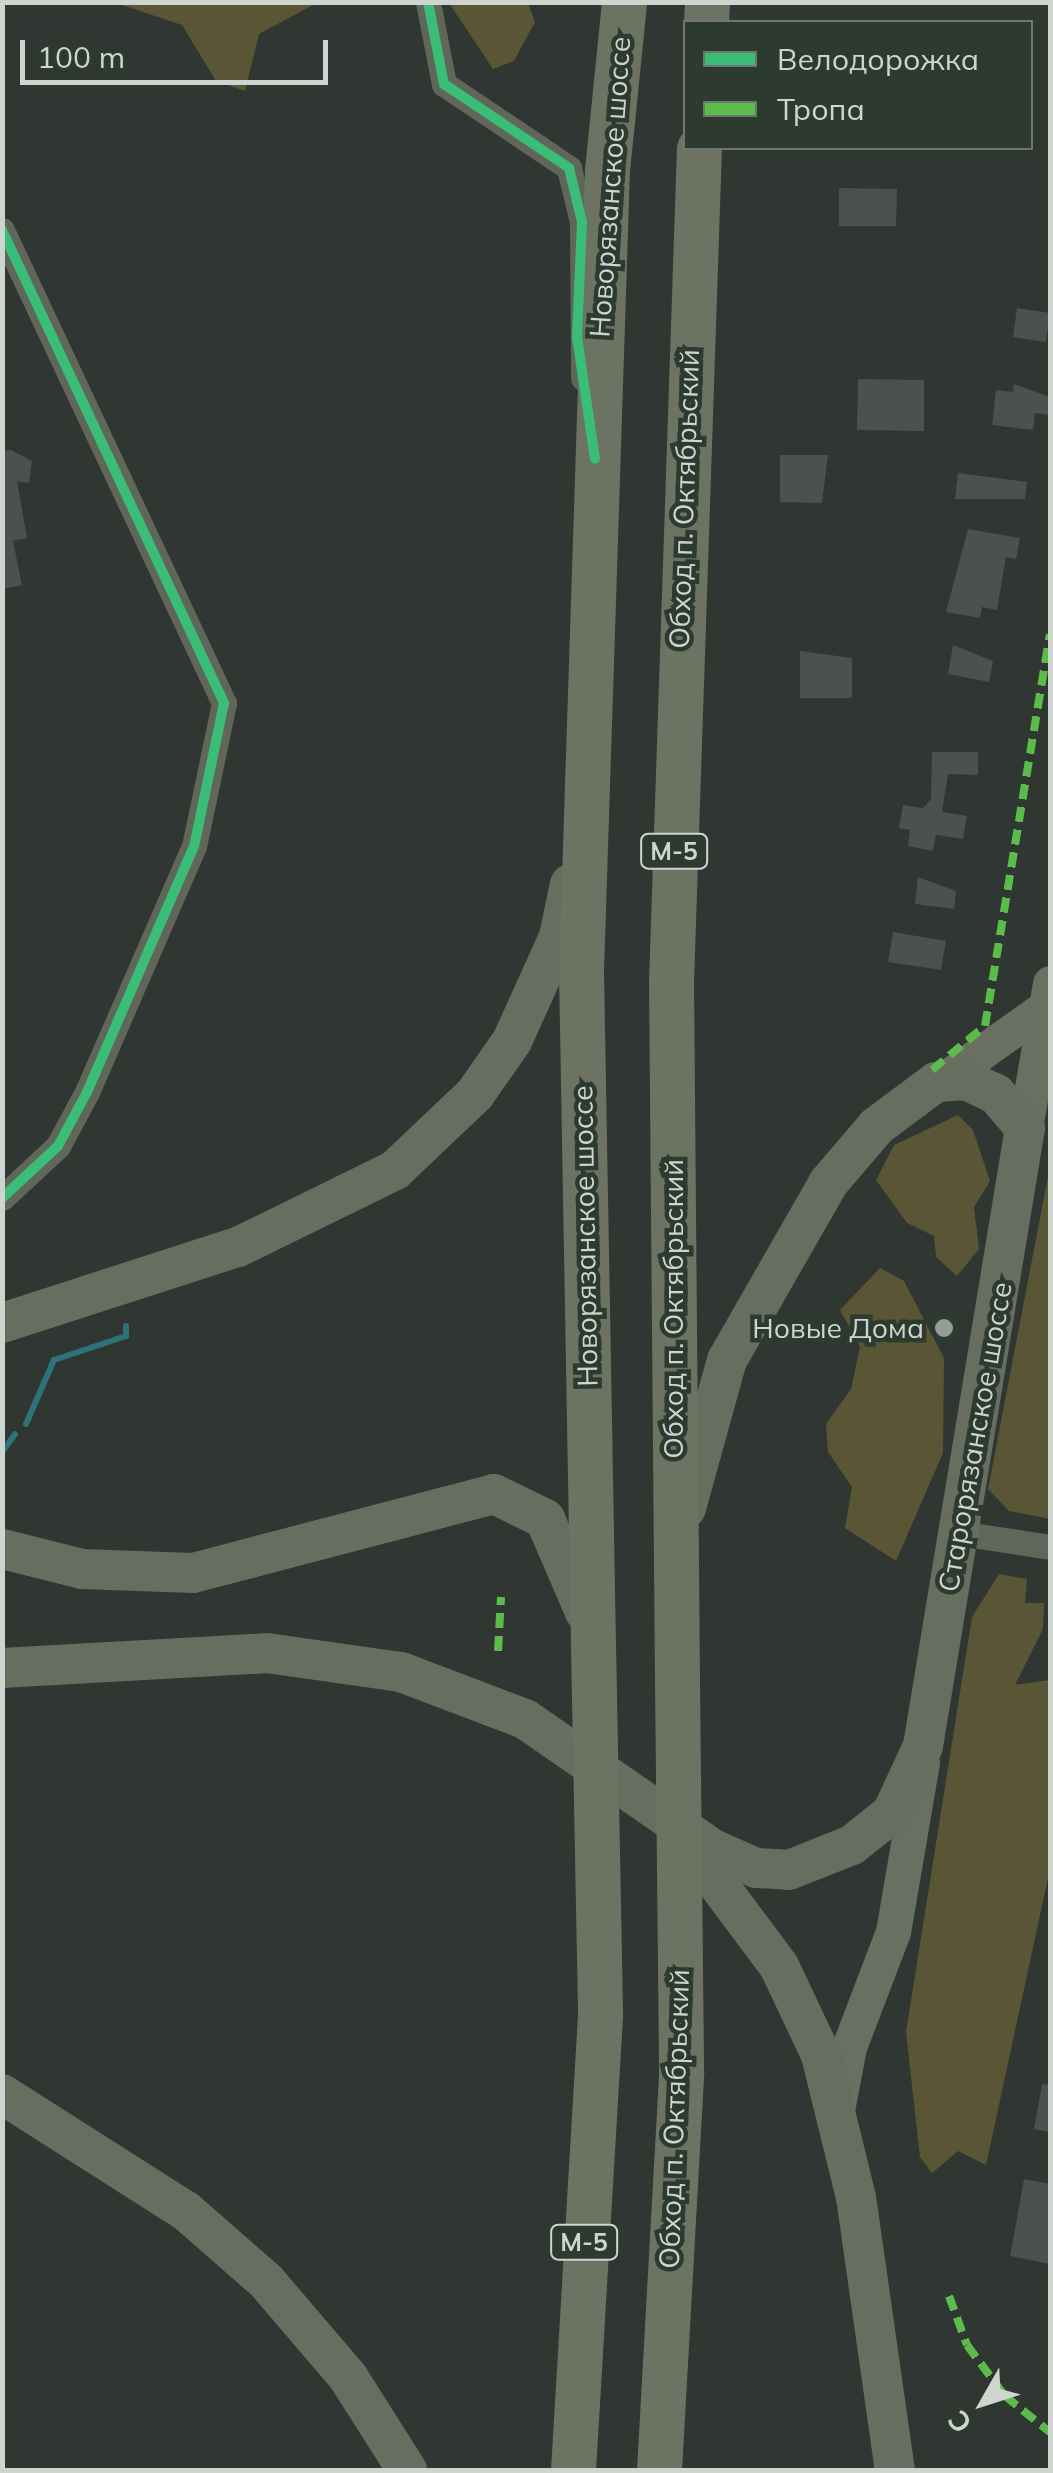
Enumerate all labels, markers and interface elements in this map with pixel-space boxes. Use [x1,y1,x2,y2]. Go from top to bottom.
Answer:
scale bar [25,20,332,82]
legend [683,20,1033,150]
street label: Новорязанское шоссе [583,36,637,338]
text: 100 m [37,38,125,76]
text: Велодорожка [777,40,979,78]
text: Тропа [777,90,865,128]
street label: Обход п. Октябрьский [662,349,706,649]
road number: М-5 [639,831,709,871]
street label: Новорязанское шоссе [566,1085,604,1387]
street label: Обход п. Октябрьский [656,1159,690,1459]
street label: Старорязанское шоссе [931,1279,1019,1595]
place label: Новые Дома [752,1311,924,1345]
marker: Новые Дома [933,1317,955,1339]
street label: Обход п. Октябрьский [652,1969,696,2269]
road number: М-5 [549,2222,619,2262]
north arrow [933,2353,1033,2453]
text: С [940,2404,979,2441]

